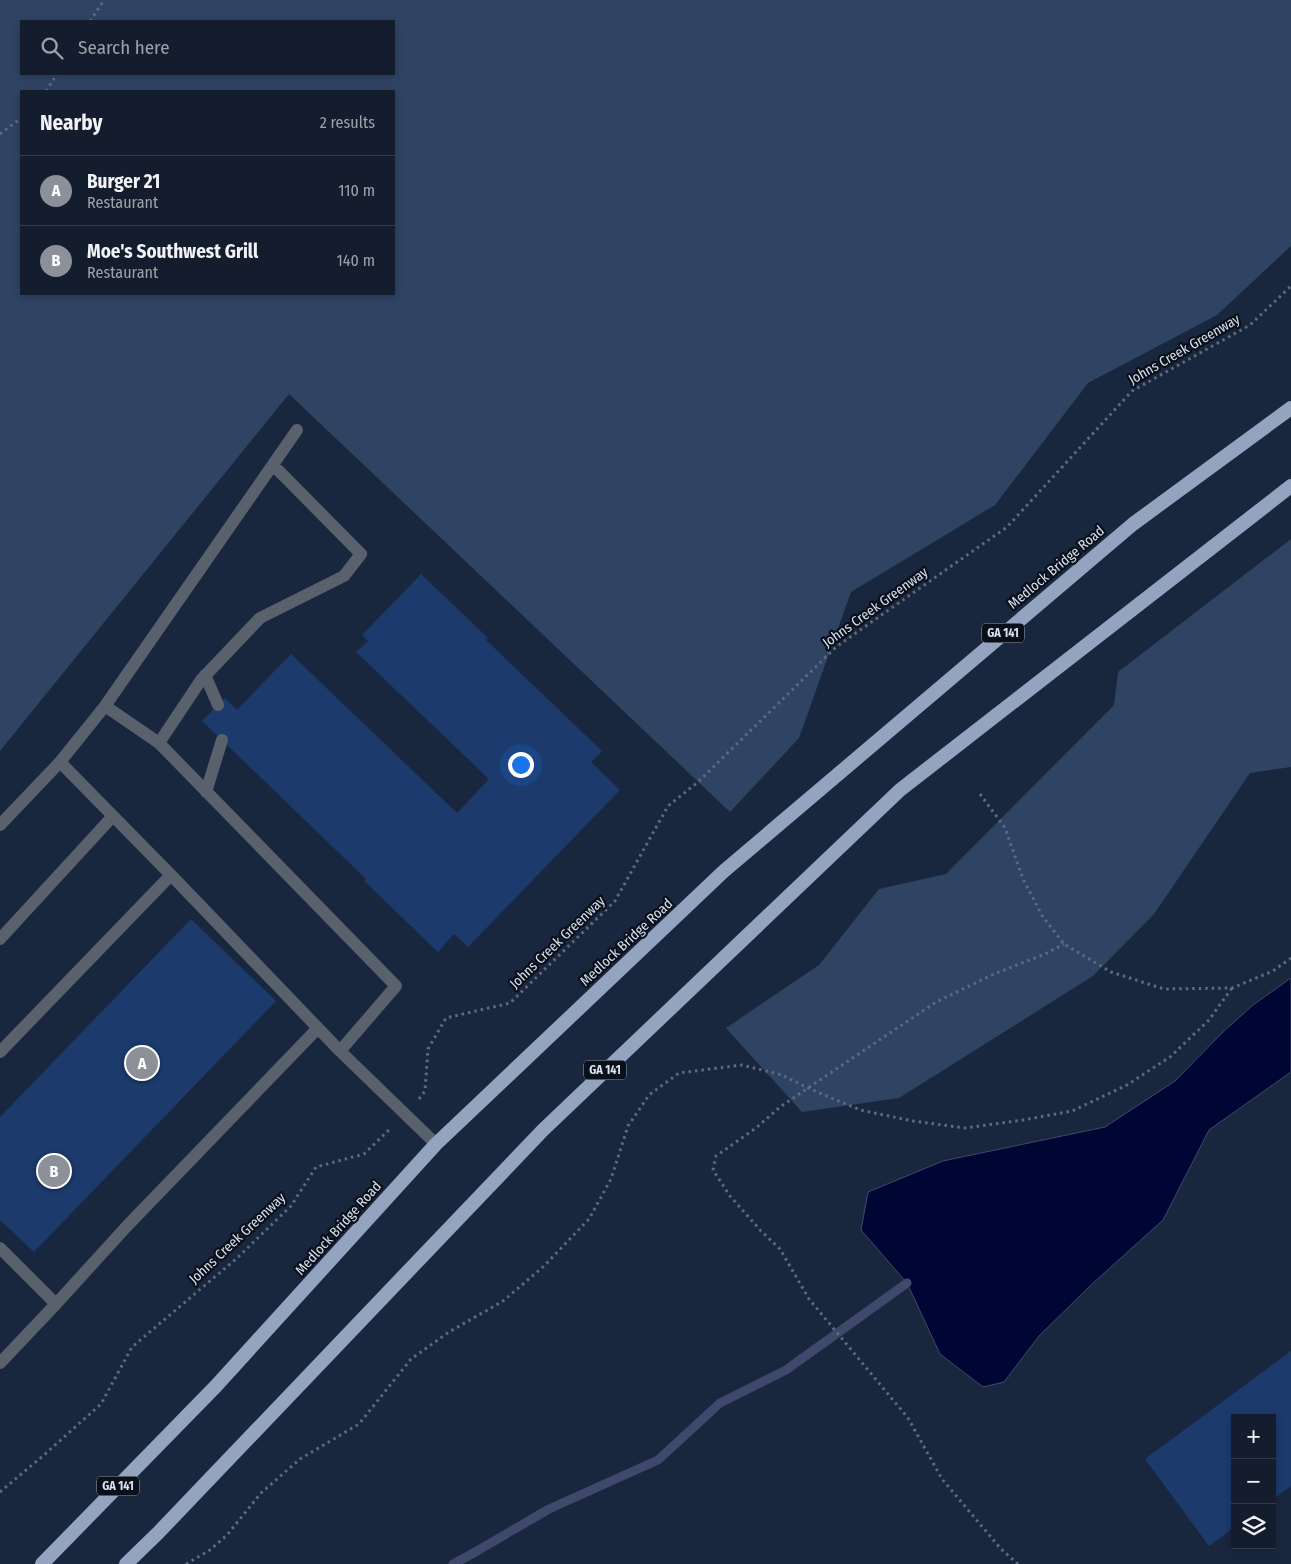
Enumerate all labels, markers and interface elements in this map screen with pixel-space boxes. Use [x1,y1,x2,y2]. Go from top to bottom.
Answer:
search box [20,20,395,75]
icon: search [38,34,66,62]
text: Search here [78,36,170,59]
text: Nearby [40,110,102,136]
text: 2 results [320,113,375,132]
text: Burger 21 [87,170,160,193]
text: A [52,181,60,200]
text: 110 m [338,181,375,200]
text: Restaurant [87,193,158,212]
text: Moe's Southwest Grill [87,240,258,263]
text: B [52,251,60,270]
text: 140 m [337,251,375,270]
text: Restaurant [87,263,158,282]
street label: Johns Creek Greenway [1125,310,1244,388]
street label: Medlock Bridge Road [1005,522,1108,613]
street label: Johns Creek Greenway [819,563,932,651]
road number: GA 141 [982,624,1024,642]
your location [508,752,534,778]
street label: Johns Creek Greenway [506,892,609,992]
street label: Medlock Bridge Road [577,895,676,990]
pin: A [126,1044,158,1082]
road number: GA 141 [584,1060,626,1080]
pin: B [38,1152,70,1190]
street label: Medlock Bridge Road [292,1178,385,1279]
street label: Johns Creek Greenway [186,1189,290,1288]
map controls [1231,1414,1276,1549]
button: + [1231,1414,1276,1459]
button: − [1231,1459,1276,1504]
road number: GA 141 [97,1476,139,1495]
button: layers [1231,1504,1276,1549]

